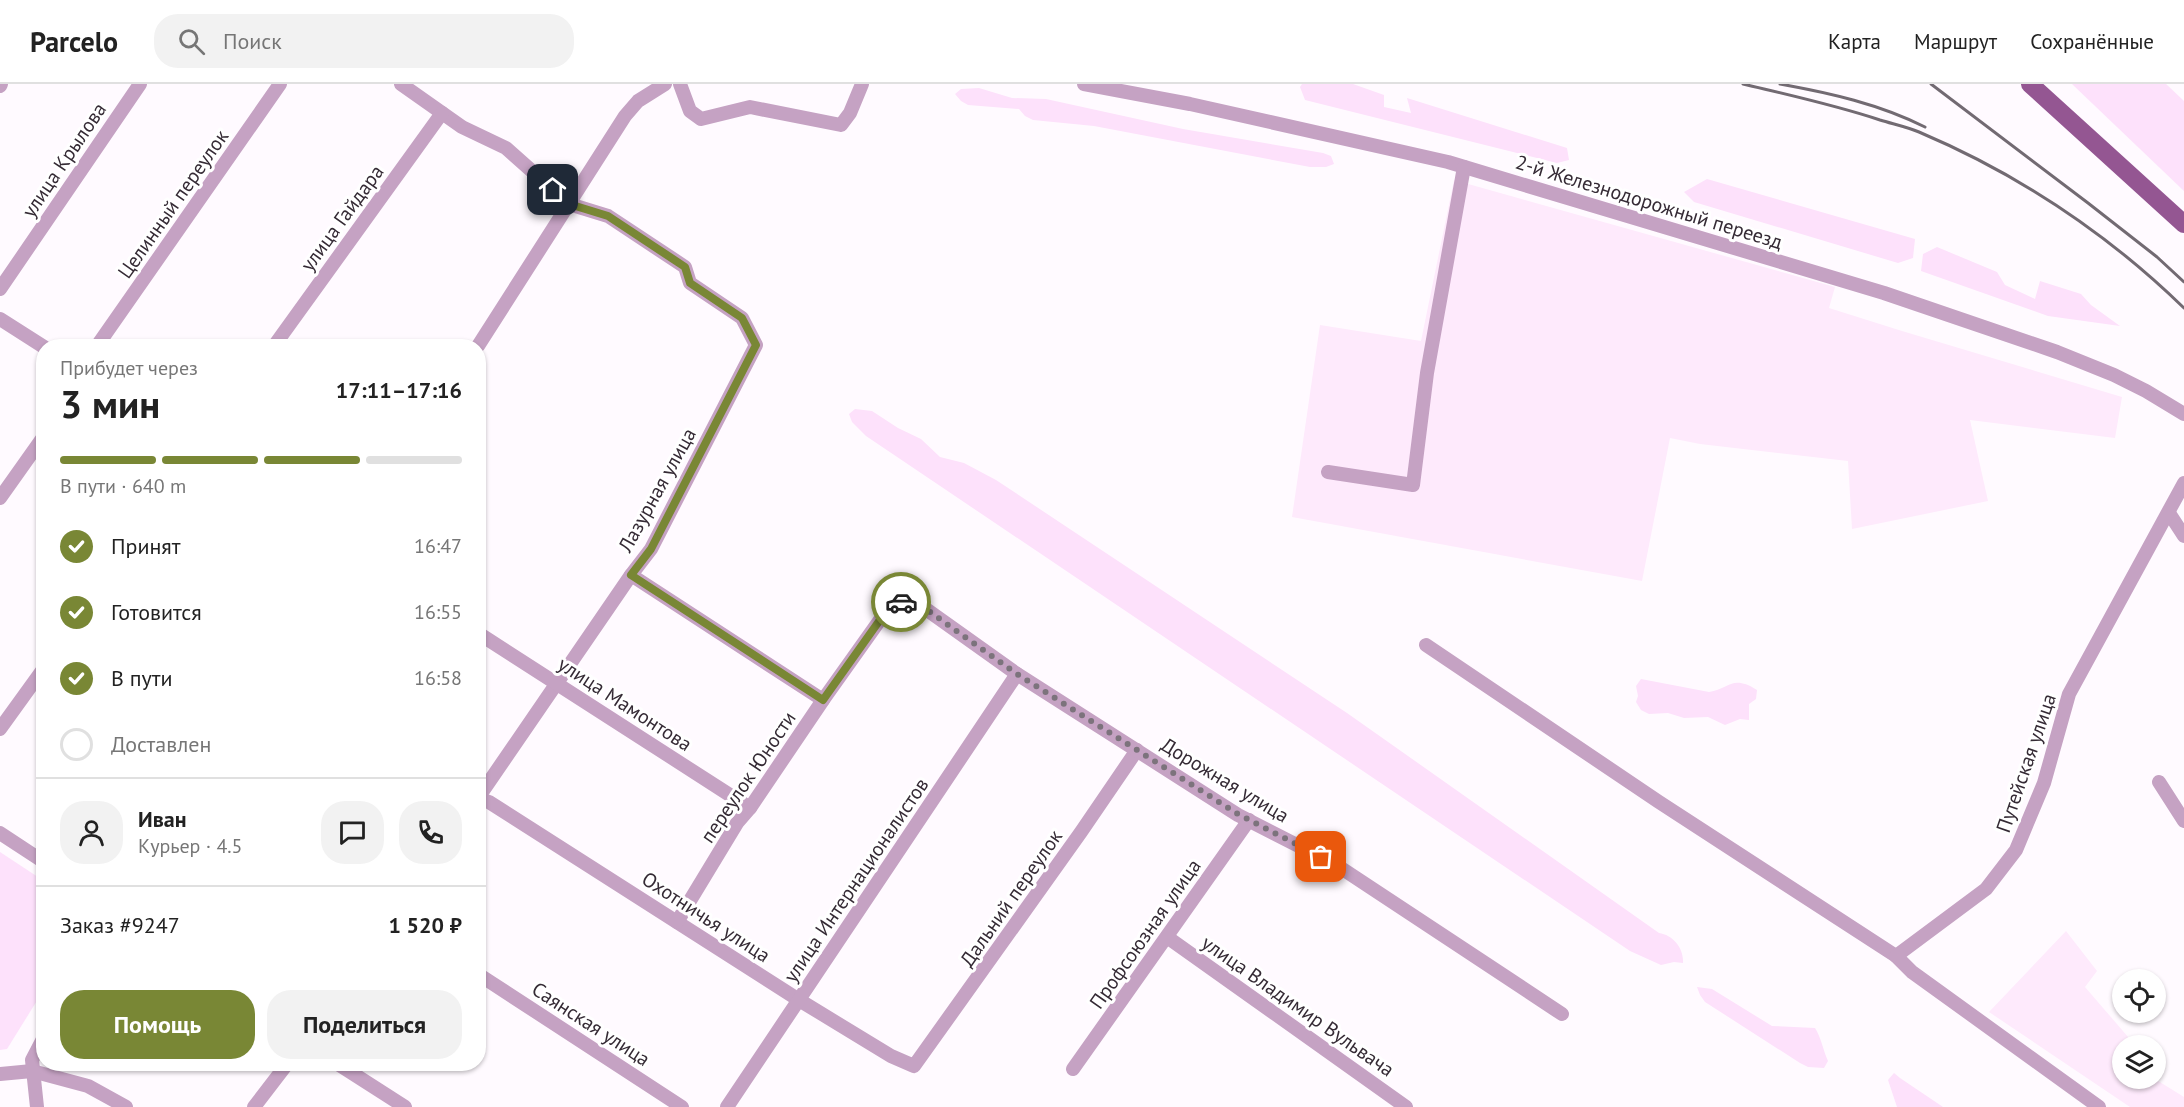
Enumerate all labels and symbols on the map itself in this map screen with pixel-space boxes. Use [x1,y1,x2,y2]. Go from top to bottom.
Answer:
street label: улица Крылова [16,98,112,222]
street label: Целинный переулок [112,124,234,284]
street label: 2-й Железнодорожный переезд [1512,149,1786,255]
street label: улица Гайдара [295,160,389,276]
pin [527,164,578,215]
street label: Лазурная улица [612,423,702,557]
courier [871,572,931,632]
street label: улица Мамонтова [553,651,697,757]
street label: Путейская улица [1990,690,2062,836]
street label: переулок Юности [694,706,802,848]
street label: Дорожная улица [1156,732,1294,828]
street label: улица Интернационалистов [778,773,934,987]
street label: Дальний переулок [954,824,1068,972]
pin [1295,831,1346,882]
street label: Профсоюзная улица [1084,854,1206,1014]
street label: Охотничья улица [637,866,775,968]
street label: улица Владимир Вульвача [1197,930,1399,1082]
street label: Саянская улица [527,976,655,1072]

